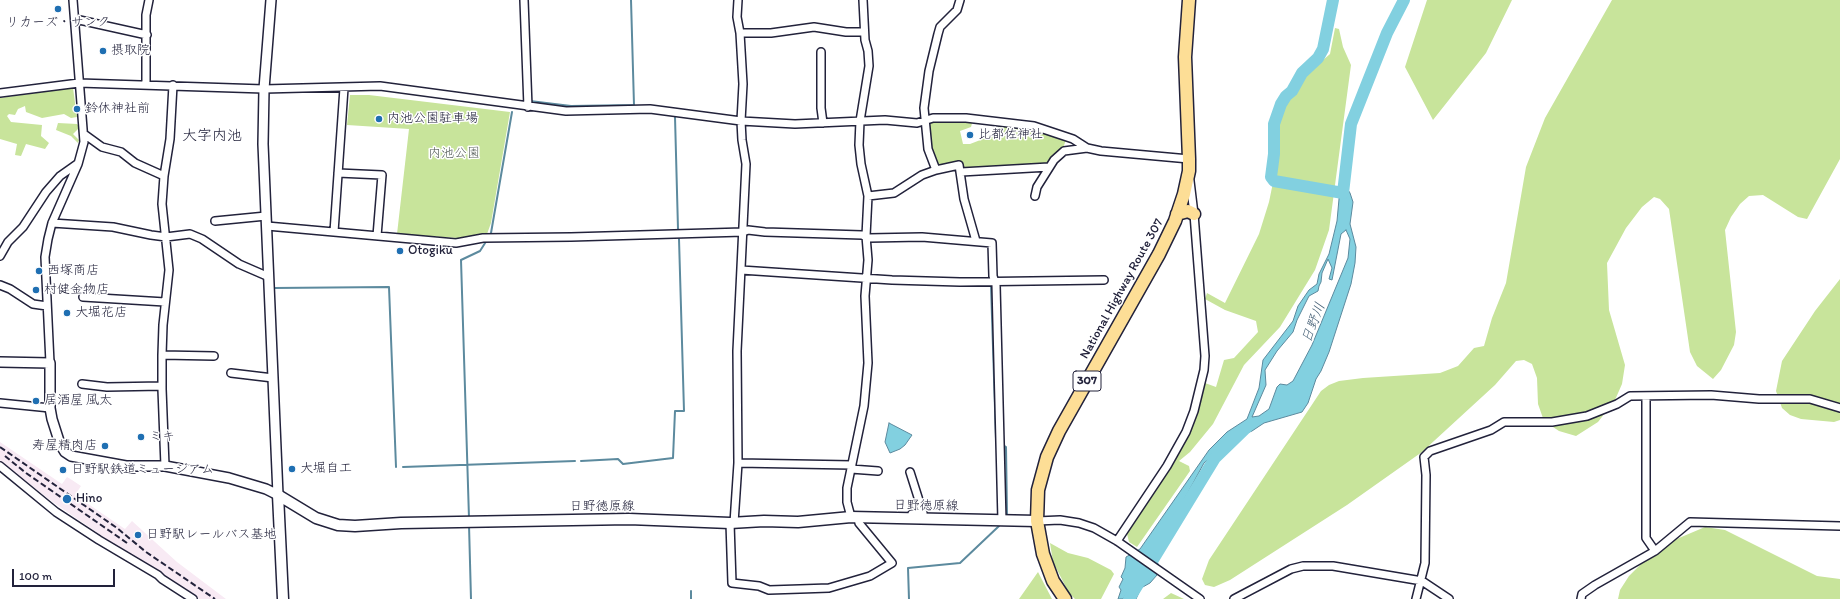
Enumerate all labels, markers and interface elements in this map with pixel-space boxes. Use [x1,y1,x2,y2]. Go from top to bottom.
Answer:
marker: リカーズ・サンク [53,4,63,14]
place label: リカーズ・サンク [6,15,110,31]
place label: 摂取院 [111,43,150,59]
marker: 摂取院 [98,46,108,56]
place label: 鈴休神社前 [85,101,150,117]
marker: 鈴休神社前 [72,104,82,114]
place label: 内池公園駐車場 [387,111,478,127]
marker: 内池公園駐車場 [374,114,384,124]
district label: 大字内池 [182,127,242,145]
place label: 比都佐神社 [978,127,1043,143]
marker: 比都佐神社 [965,130,975,140]
park label: 内池公園 [428,146,480,162]
street label: National Highway Route 307 [1077,216,1167,362]
place label: Otogiku [408,243,453,259]
marker: Otogiku [395,246,405,256]
place label: 西塚商店 [47,263,99,279]
marker: 西塚商店 [34,266,44,276]
place label: 村健金物店 [44,282,109,298]
marker: 村健金物店 [31,285,41,295]
water label: 日野川 [1299,300,1329,346]
place label: 大堀花店 [75,305,127,321]
marker: 大堀花店 [62,308,72,318]
road number: 307 [1073,371,1101,391]
place label: 居酒屋 風太 [44,393,112,409]
marker: 居酒屋 風太 [31,396,41,406]
place label: ミキ [149,429,175,445]
marker: ミキ [136,432,146,442]
place label: 寿屋精肉店 [32,438,97,454]
marker: 寿屋精肉店 [100,441,110,451]
place label: 大堀自工 [300,461,352,477]
place label: 日野駅鉄道ミュージアム [71,462,214,478]
marker: 大堀自工 [287,464,297,474]
marker: 日野駅鉄道ミュージアム [58,465,68,475]
place label: Hino [76,491,102,507]
marker: Hino [61,493,73,505]
street label: 日野徳原線 [893,498,959,514]
street label: 日野徳原線 [570,499,634,515]
place label: 日野駅レールバス基地 [146,527,277,543]
marker: 日野駅レールバス基地 [133,530,143,540]
scale bar [14,561,117,587]
text: 100 m [19,569,52,583]

